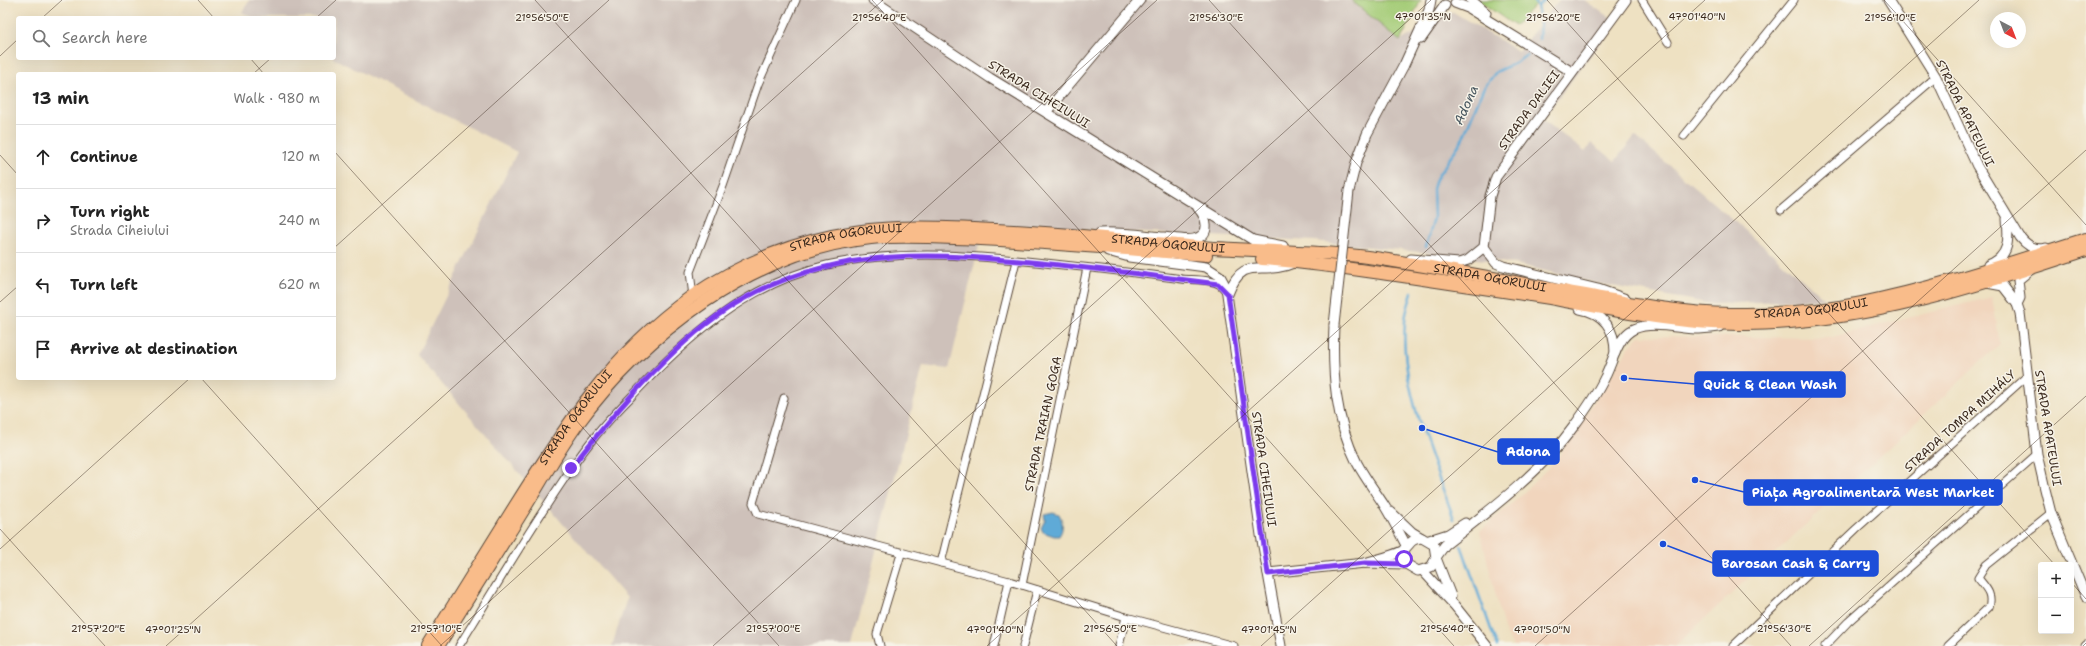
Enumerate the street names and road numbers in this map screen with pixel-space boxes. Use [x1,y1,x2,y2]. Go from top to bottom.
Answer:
street label: STRADA CIHEIULUI [985,56,1093,132]
street label: STRADA APATEULUI [1932,57,1998,169]
street label: STRADA DALIEI [1495,67,1564,153]
street label: STRADA OGORULUI [787,220,903,255]
street label: STRADA OGORULUI [1111,231,1226,257]
street label: STRADA OGORULUI [1432,260,1548,296]
street label: STRADA OGORULUI [1754,294,1869,322]
street label: STRADA TRAIAN GOGA [1021,355,1065,493]
street label: STRADA OGORULUI [535,366,616,468]
street label: STRADA TOMPA MIHÁLY [1901,366,2020,476]
street label: STRADA APATEULUI [2031,369,2065,487]
street label: STRADA CIHEIULUI [1248,410,1280,528]

